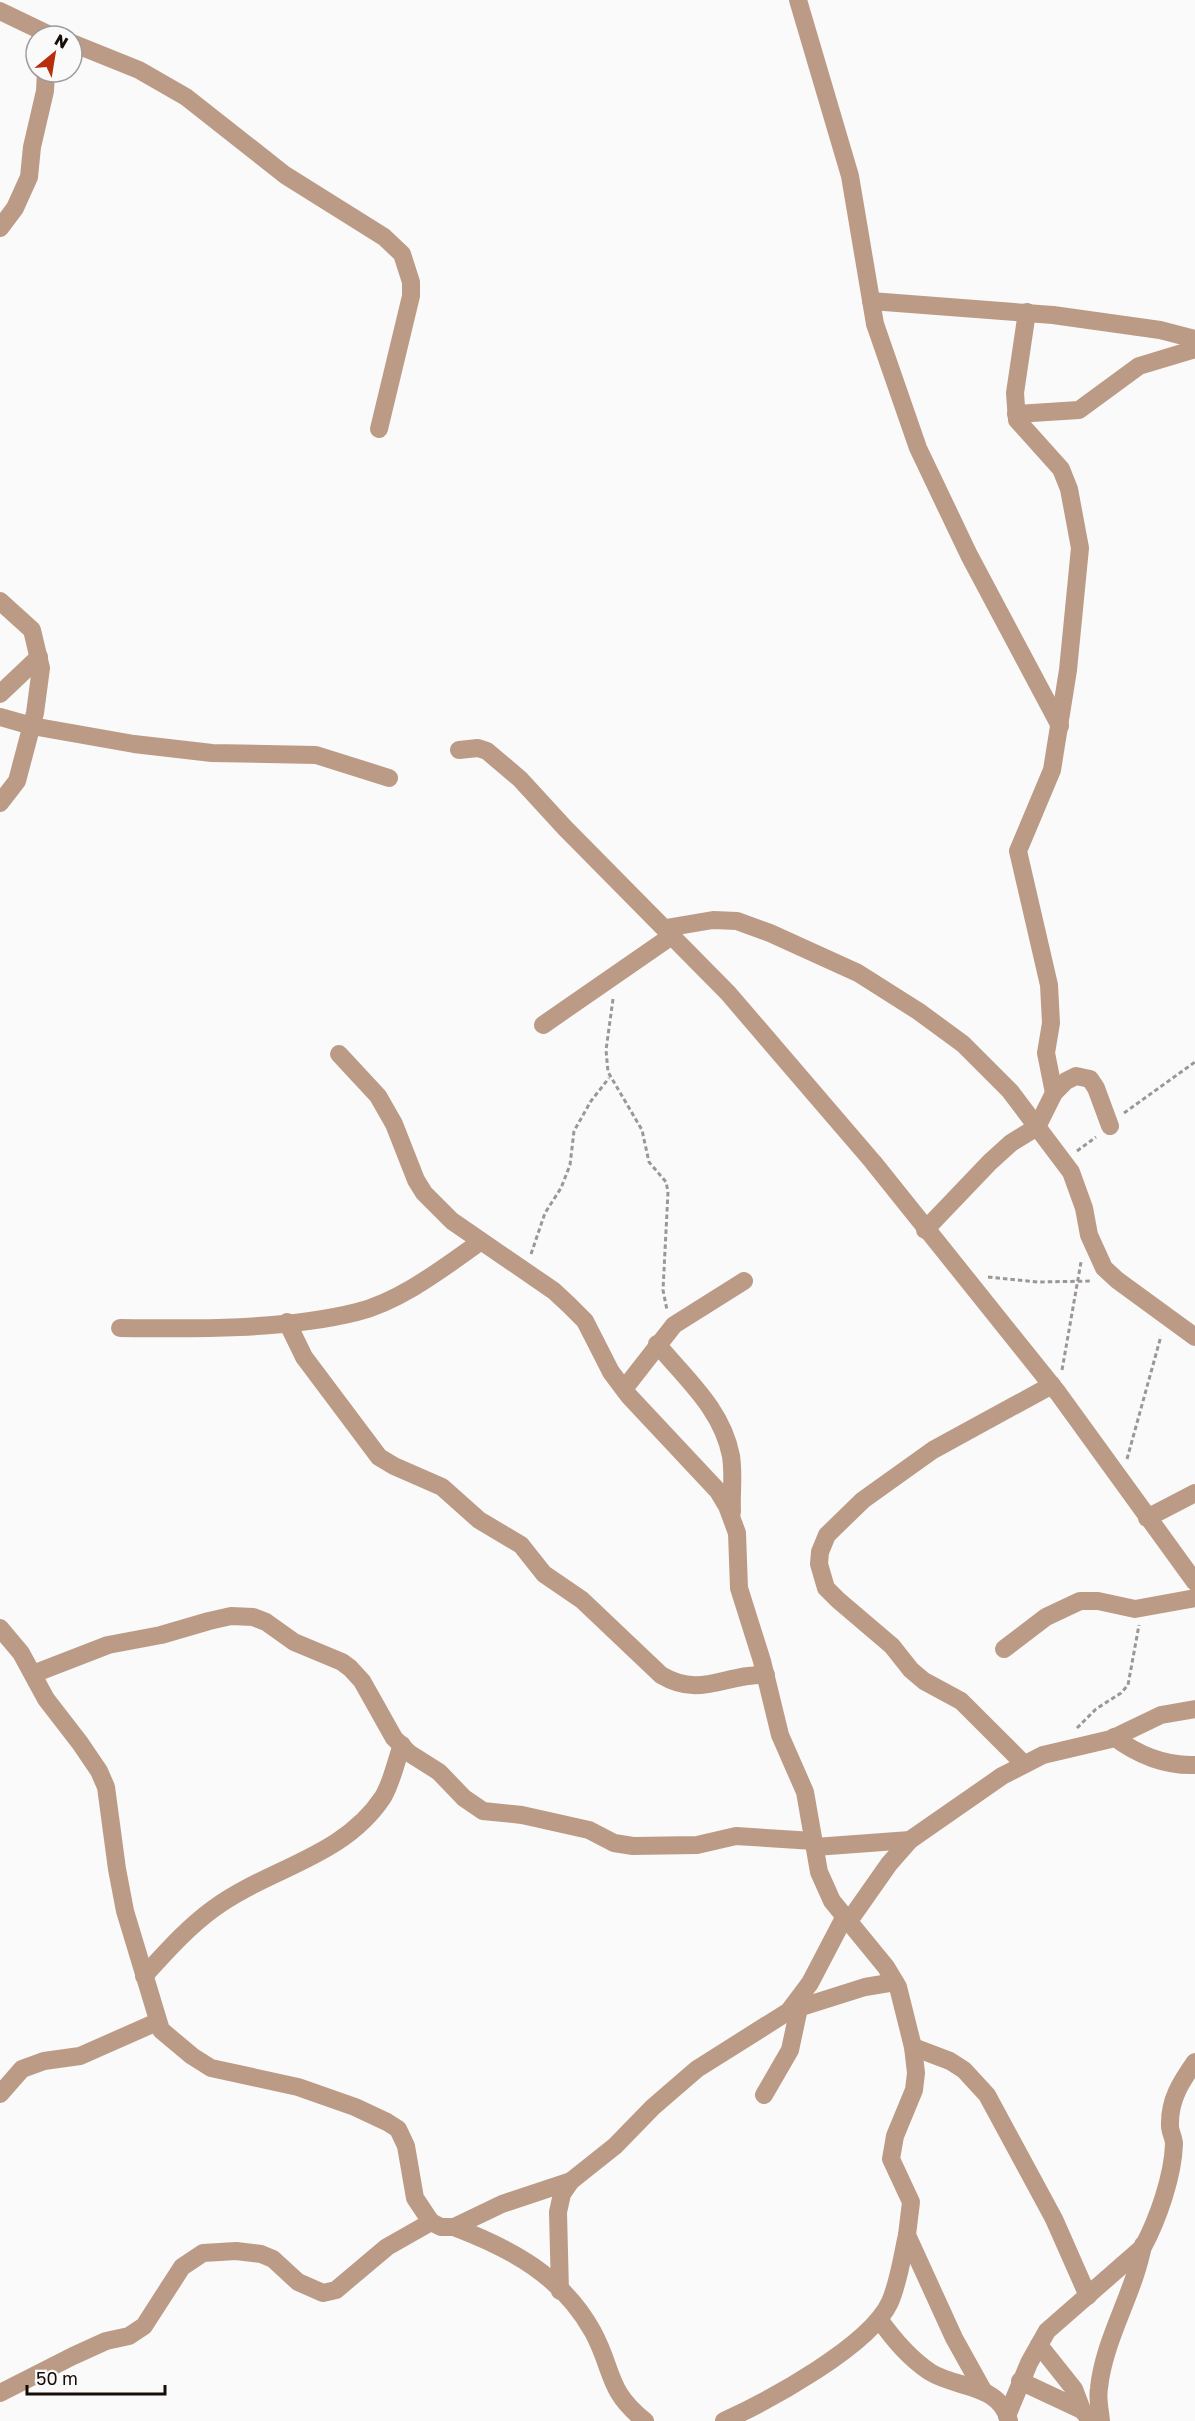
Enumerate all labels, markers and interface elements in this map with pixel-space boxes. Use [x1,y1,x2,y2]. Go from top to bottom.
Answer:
north arrow [24,24,84,84]
text: N [51,29,72,53]
scale bar [27,2358,165,2396]
text: 50 m [36,2367,78,2389]

